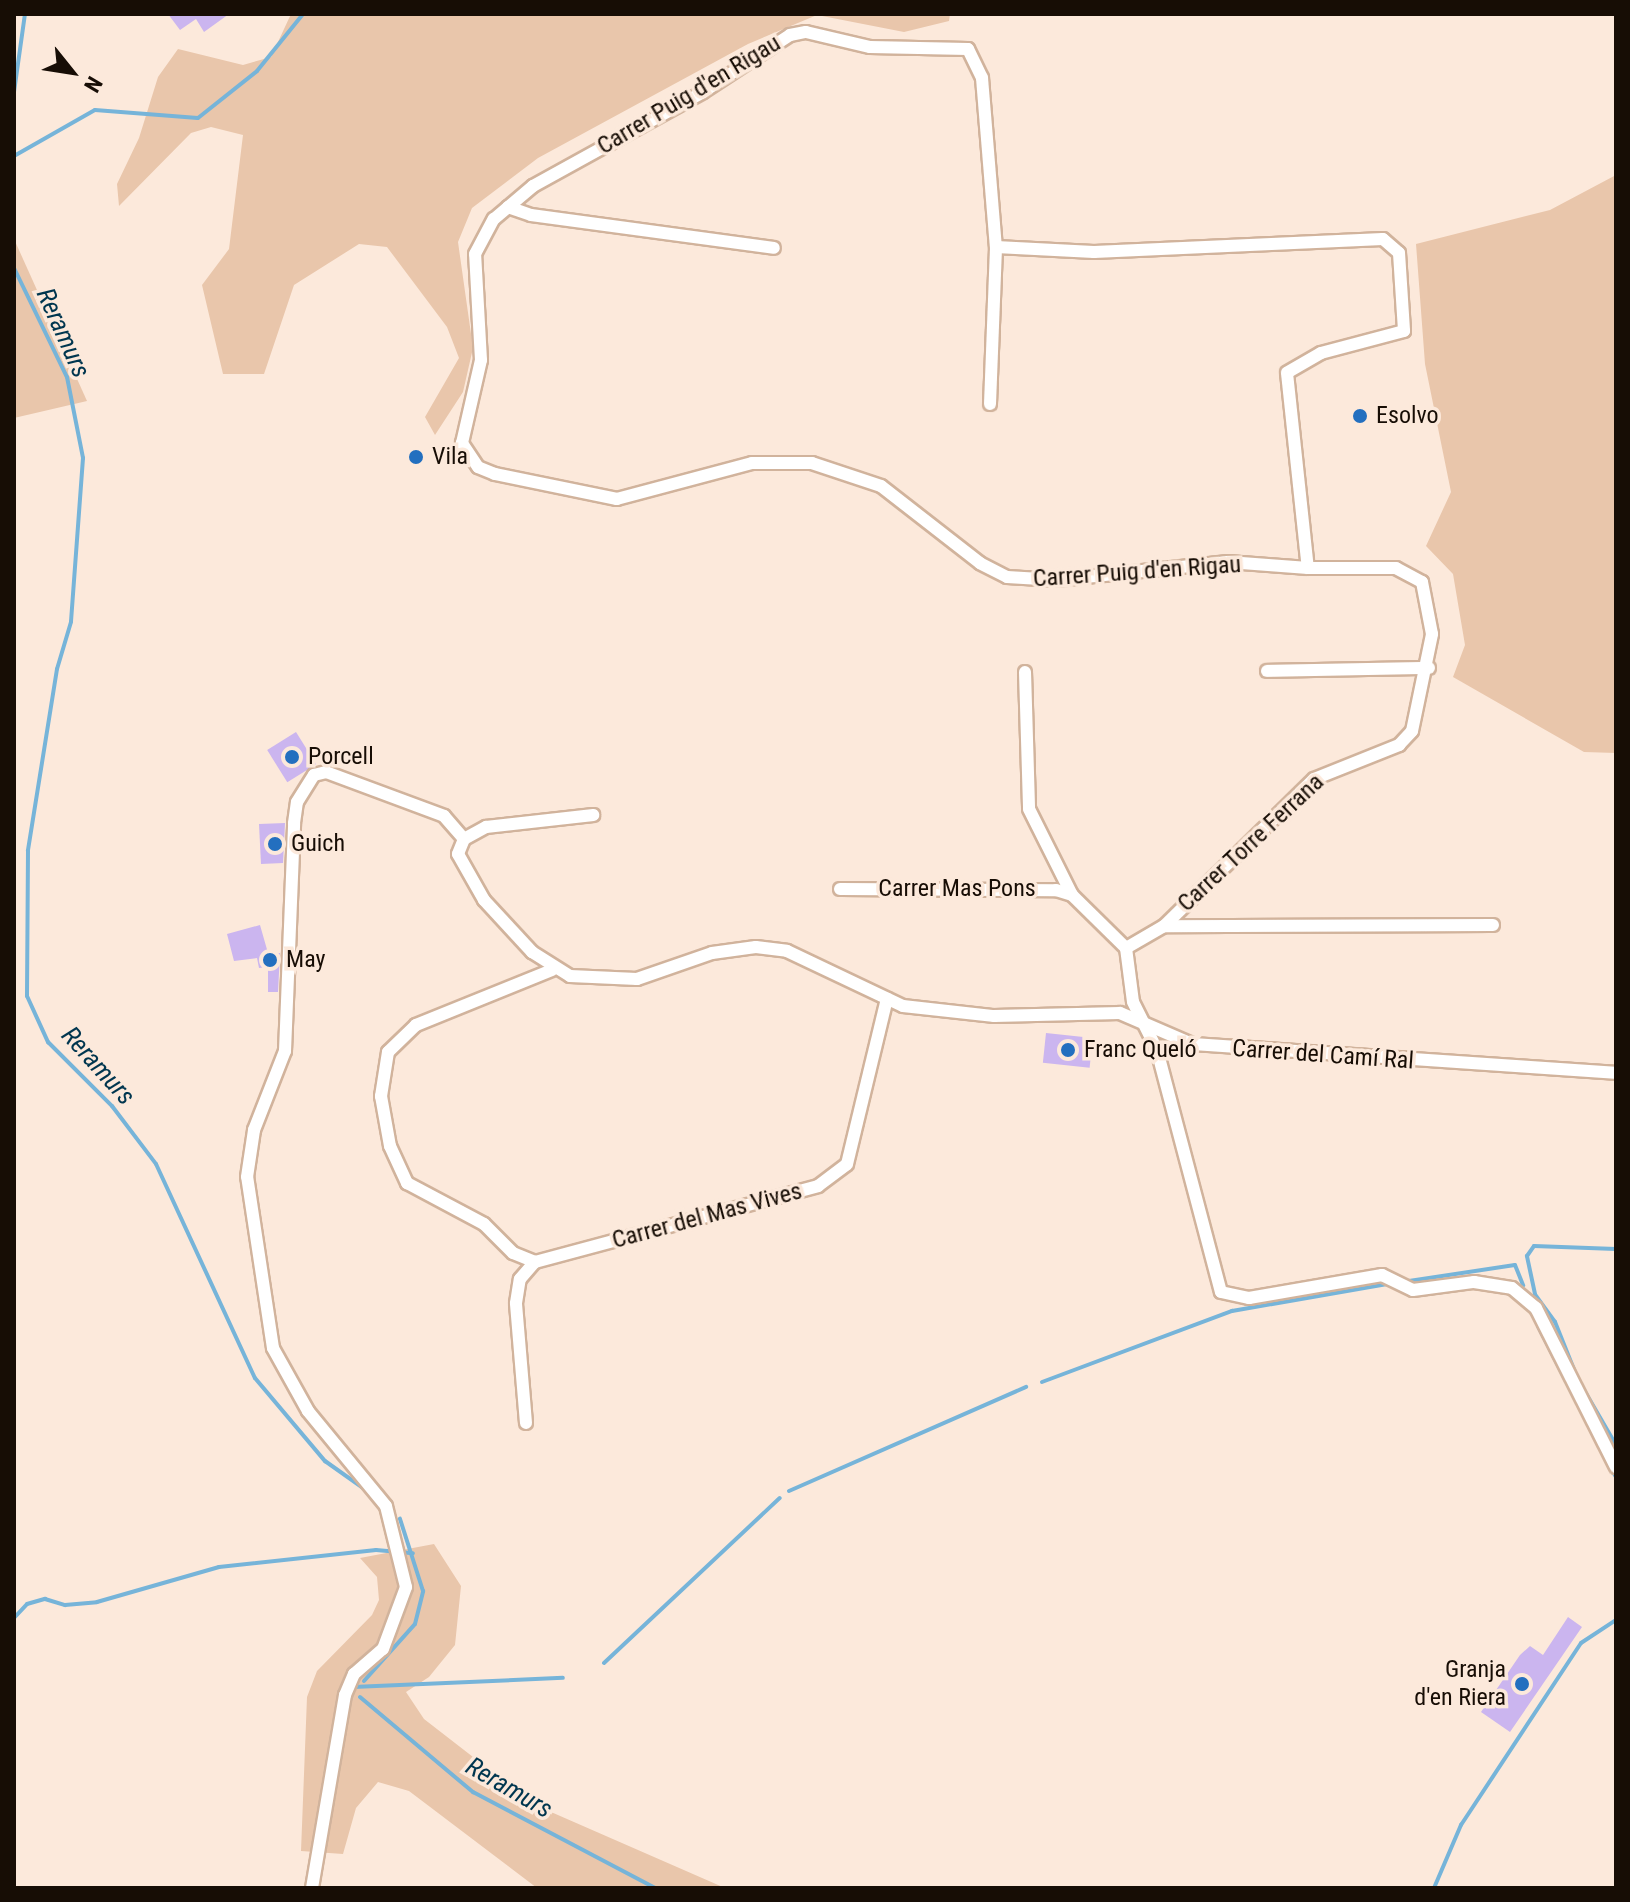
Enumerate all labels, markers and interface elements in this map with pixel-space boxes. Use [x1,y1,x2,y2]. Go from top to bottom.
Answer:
street label: Carrer Puig d'en Rigau [592,29,786,161]
north arrow [32,32,112,112]
text: N [79,72,107,96]
water label: Reramurs [29,283,97,383]
place label: Esolvo [1376,402,1439,430]
marker: Esolvo [1351,407,1369,425]
place label: Vila [432,443,468,471]
marker: Vila [407,448,425,466]
street label: Carrer Puig d'en Rigau [1032,550,1242,594]
place label: Porcell [308,743,374,771]
marker: Porcell [283,748,301,766]
street label: Carrer Torre Ferrana [1172,768,1330,918]
place label: Guich [291,830,345,858]
marker: Guich [266,835,284,853]
street label: Carrer Mas Pons [878,875,1036,903]
place label: May [286,946,325,974]
marker: May [261,951,279,969]
water label: Reramurs [55,1020,141,1112]
street label: Carrer del Camí Ral [1231,1034,1415,1076]
place label: Franc Queló [1084,1036,1197,1064]
marker: Franc Queló [1059,1041,1077,1059]
street label: Carrer del Mas Vives [609,1177,805,1255]
place label: Granja d'en Riera [1414,1656,1506,1712]
marker: Granja d'en Riera [1513,1675,1531,1693]
water label: Reramurs [460,1751,558,1825]

